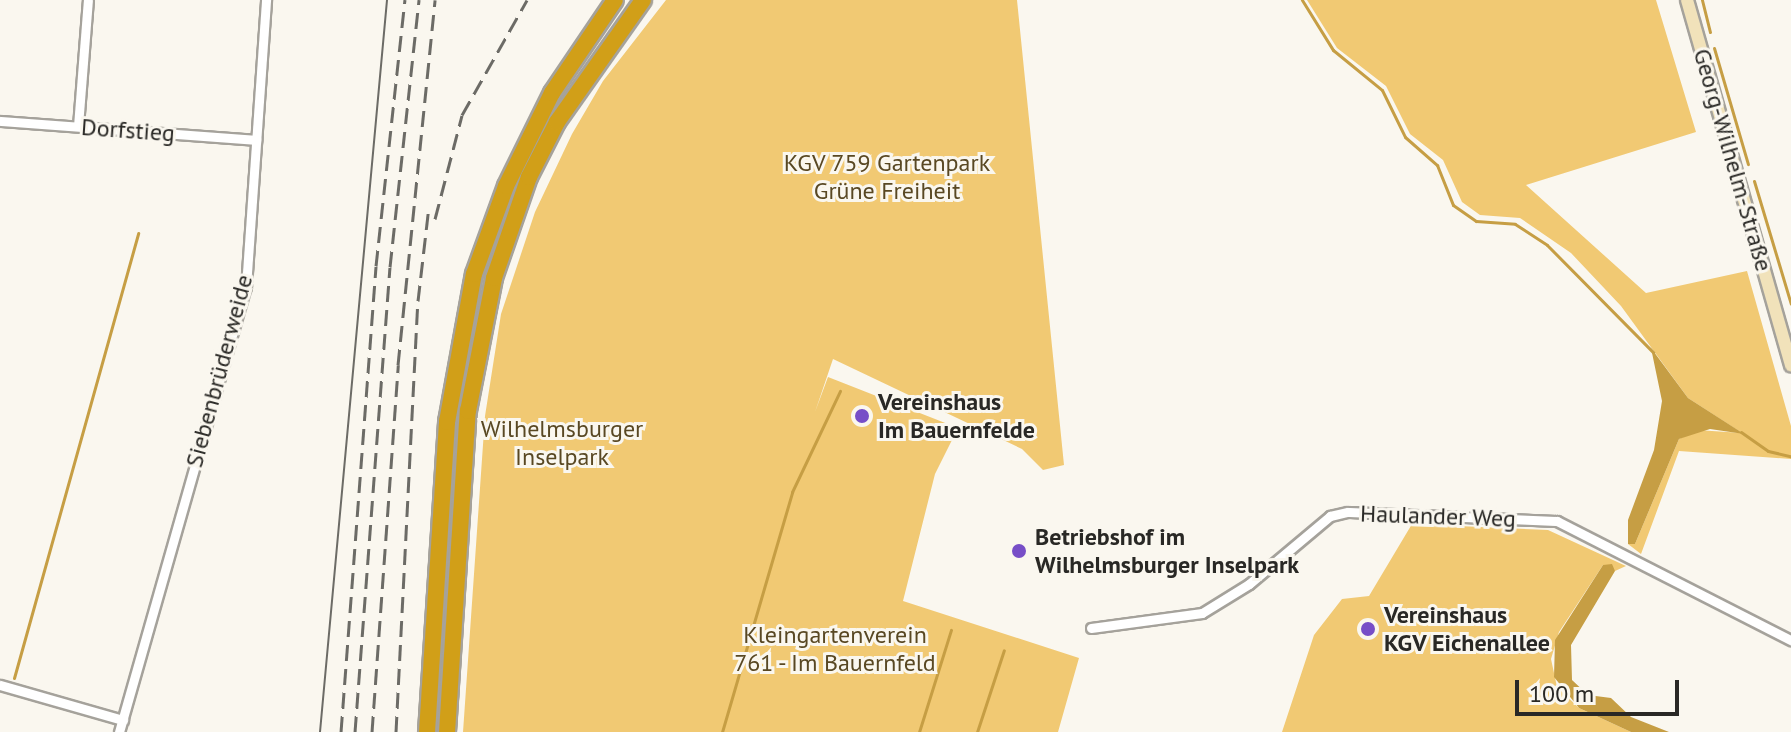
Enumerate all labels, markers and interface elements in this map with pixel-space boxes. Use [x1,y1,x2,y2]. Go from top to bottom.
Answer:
street label: Georg-Wilhelm-Straße [1687,45,1779,275]
street label: Dorfstieg [80,112,176,148]
park label: KGV 759 Gartenpark Grüne Freiheit [783,149,991,205]
street label: Siebenbrüderweide [179,272,259,470]
place label: Vereinshaus Im Bauernfelde [878,388,1035,444]
marker: Vereinshaus Im Bauernfelde [853,407,871,425]
park label: Wilhelmsburger Inselpark [481,415,643,471]
street label: Haulander Weg [1359,499,1517,533]
place label: Betriebshof im Wilhelmsburger Inselpark [1035,523,1299,579]
marker: Betriebshof im Wilhelmsburger Inselpark [1010,542,1028,560]
place label: Vereinshaus KGV Eichenallee [1384,601,1551,657]
marker: Vereinshaus KGV Eichenallee [1359,620,1377,638]
park label: Kleingartenverein 761 - Im Bauernfeld [732,621,938,677]
scale bar [1519,664,1683,714]
text: 100 m [1529,678,1594,709]

